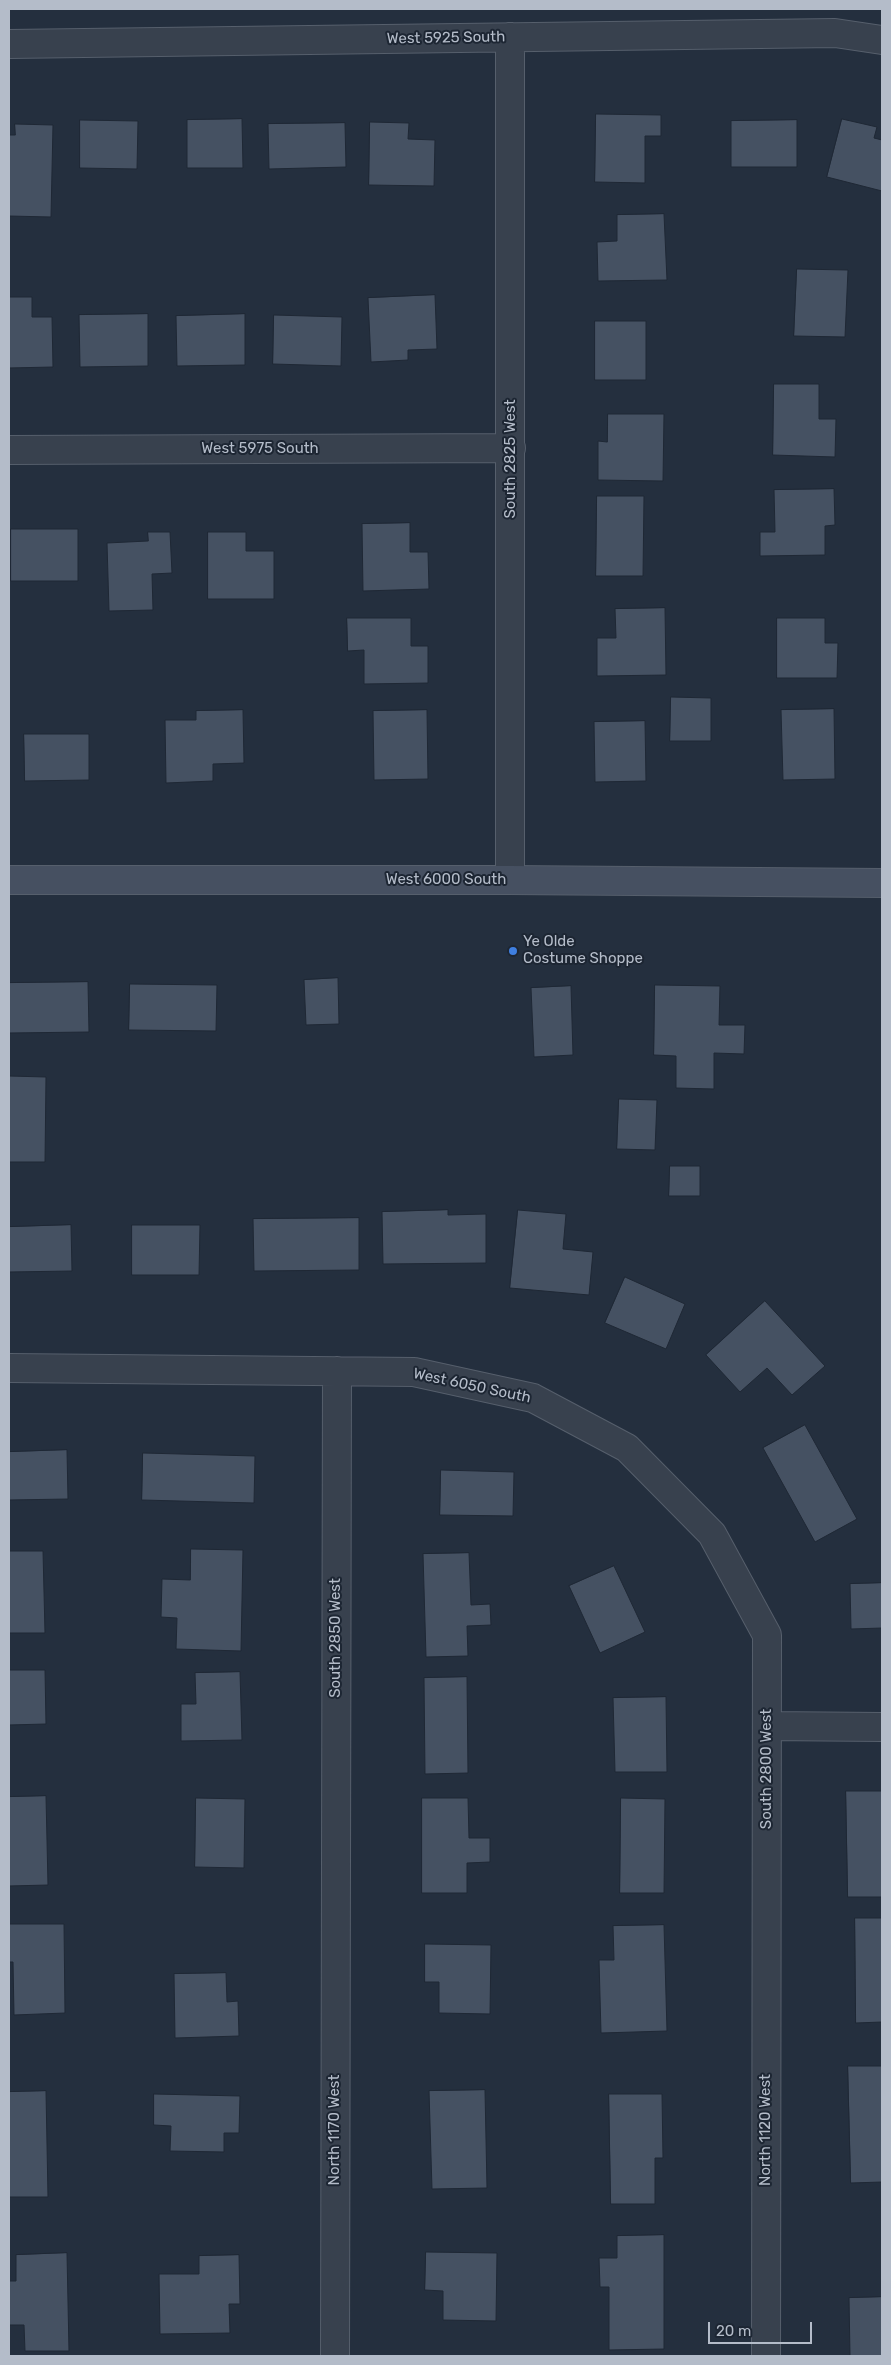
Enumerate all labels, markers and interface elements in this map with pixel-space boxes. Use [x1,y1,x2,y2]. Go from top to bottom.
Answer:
street label: West 5925 South [387,28,505,48]
street label: South 2825 West [502,400,520,518]
street label: West 5975 South [201,440,319,458]
street label: West 6000 South [386,871,506,889]
place label: Ye Olde Costume Shoppe [523,933,643,968]
marker: Ye Olde Costume Shoppe [507,945,519,957]
street label: West 6050 South [411,1365,533,1407]
street label: South 2850 West [327,1578,345,1698]
street label: South 2800 West [758,1709,776,1829]
street label: North 1120 West [757,2074,775,2186]
street label: North 1170 West [326,2075,344,2185]
scale bar [711,2312,815,2344]
text: 20 m [716,2322,751,2340]

